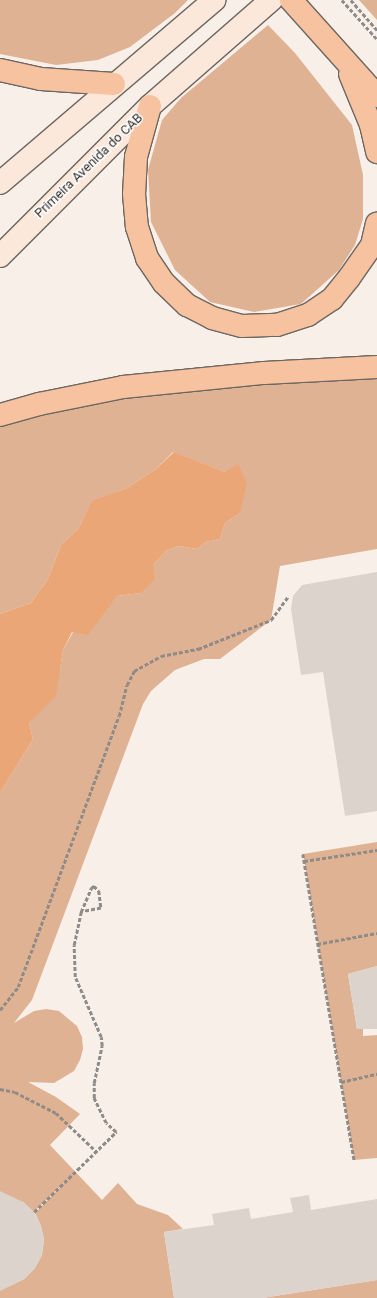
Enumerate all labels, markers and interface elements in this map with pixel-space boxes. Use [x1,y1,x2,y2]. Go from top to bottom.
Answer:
street label: Primeira Avenida do CAB [32,110,146,222]

